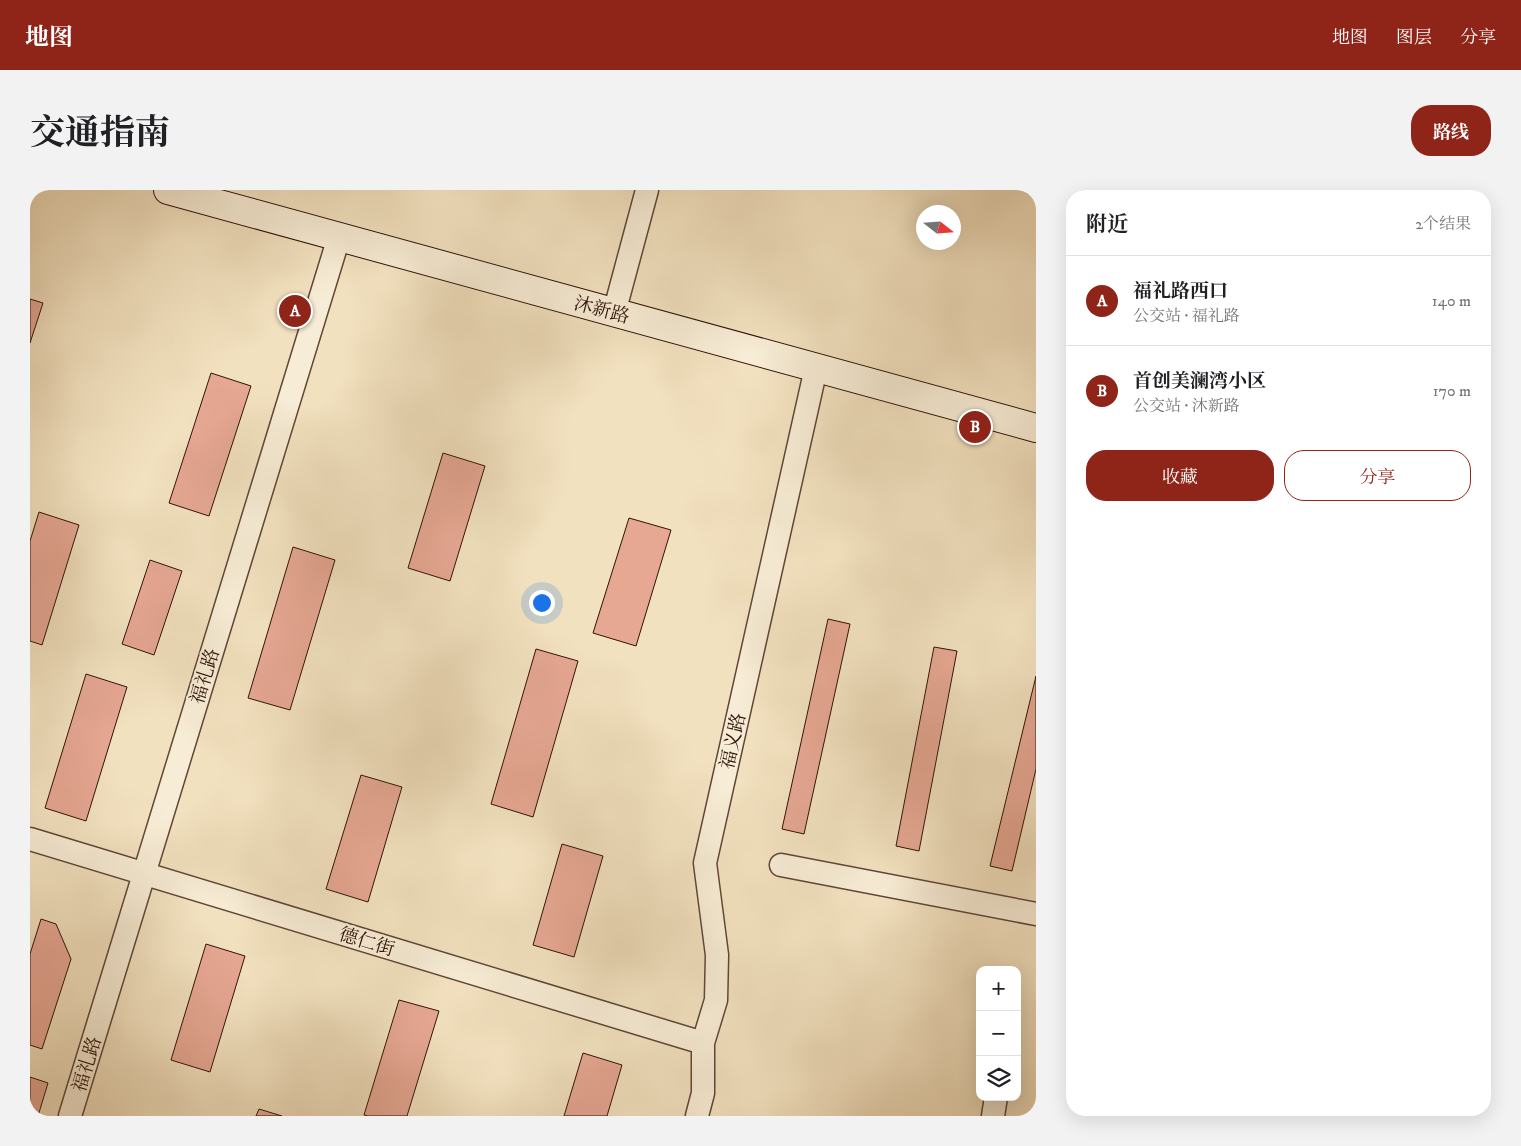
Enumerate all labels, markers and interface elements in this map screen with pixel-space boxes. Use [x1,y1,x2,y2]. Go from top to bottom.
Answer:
text: 地图 [25,23,73,53]
text: 地图 [1332,27,1368,49]
text: 图层 [1396,27,1432,49]
text: 分享 [1460,27,1496,49]
button: 路线 [1411,105,1491,156]
text: 交通指南 [30,112,170,156]
north arrow [916,205,961,250]
text: 附近 [1086,212,1128,238]
text: 2个结果 [1415,214,1471,234]
text: 福礼路西口 [1133,280,1228,303]
text: A [1097,291,1107,311]
text: 140 m [1432,291,1471,311]
pin: A [279,292,311,330]
street label: 沐新路 [571,292,632,329]
text: 公交站 · 福礼路 [1133,306,1240,326]
text: 首创美澜湾小区 [1133,370,1266,393]
text: B [1097,381,1107,401]
text: 170 m [1433,381,1471,401]
text: 公交站 · 沐新路 [1133,396,1240,416]
pin: B [959,408,991,446]
button: 收藏 [1086,450,1274,501]
button: 分享 [1284,450,1471,501]
your location [529,590,555,616]
street label: 福礼路 [186,646,225,707]
street label: 福义路 [716,711,751,772]
street label: 德仁街 [336,923,397,962]
map controls [976,966,1021,1101]
button: + [976,966,1021,1011]
button: − [976,1011,1021,1056]
street label: 福礼路 [68,1034,107,1095]
button: layers [976,1056,1021,1101]

